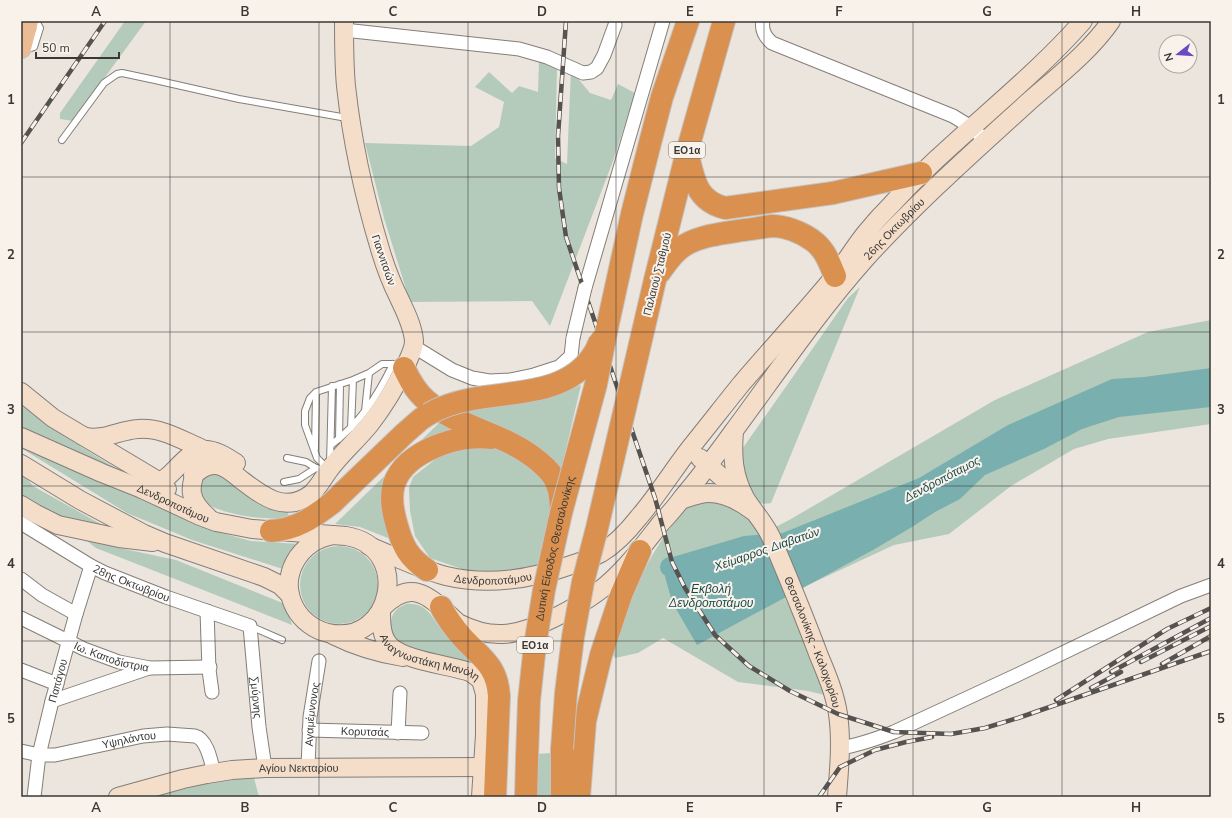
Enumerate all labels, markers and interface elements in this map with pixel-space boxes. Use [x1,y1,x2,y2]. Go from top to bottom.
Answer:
text: A [91,3,101,21]
text: B [241,3,250,21]
text: C [389,3,398,21]
text: D [537,3,547,21]
text: E [686,3,694,21]
text: F [835,3,843,21]
text: G [982,3,992,21]
text: H [1131,3,1141,21]
scale bar [36,34,119,60]
north arrow [1158,34,1198,74]
text: 50 m [42,40,70,56]
text: N [1161,51,1177,63]
text: 1 [7,91,15,109]
text: 1 [1217,91,1225,109]
road number: ΕΟ1α [669,142,705,158]
street label: 26ης Οκτωβρίου [860,195,928,264]
street label: Παλαιού Σταθμού [640,231,675,317]
street label: Γιαννιτσών [368,233,399,288]
text: 2 [7,246,15,264]
text: 2 [1217,246,1225,264]
text: 3 [7,401,15,419]
text: 3 [1217,401,1225,419]
water label: Δενδροπόταμος [901,452,983,506]
street label: Δυτική Είσοδος Θεσσαλονίκης [532,474,579,622]
street label: Δενδροποτάμου [135,481,211,527]
water label: Χείμαρρος Διαβατών [711,523,822,575]
text: 4 [7,555,15,573]
text: 4 [1217,555,1225,573]
street label: 28ης Οκτωβρίου [90,561,172,606]
street label: Δενδροποτάμου [453,569,533,589]
street label: Θεσσαλονίκης - Καλοχωρίου [780,574,844,709]
water label: Εκβολή Δενδροποτάμου [669,581,754,611]
street label: Αναγνωστάκη Μανόλη [376,632,483,685]
road number: ΕΟ1α [517,637,553,653]
street label: Ιω. Καποδίστρια [71,638,151,676]
street label: Παπάγου [45,657,71,704]
street label: Σμύρνης [247,676,265,719]
street label: Αγαμέμνονος [302,681,324,747]
text: 5 [7,710,15,728]
text: 5 [1217,710,1225,728]
street label: Κορυτσάς [341,724,389,740]
street label: Υψηλάντου [101,728,157,753]
street label: Αγίου Νεκταρίου [258,761,339,776]
text: A [91,799,101,817]
text: B [241,799,250,817]
text: C [389,799,398,817]
text: D [537,799,547,817]
text: E [686,799,694,817]
text: F [835,799,843,817]
text: G [982,799,992,817]
text: H [1131,799,1141,817]

